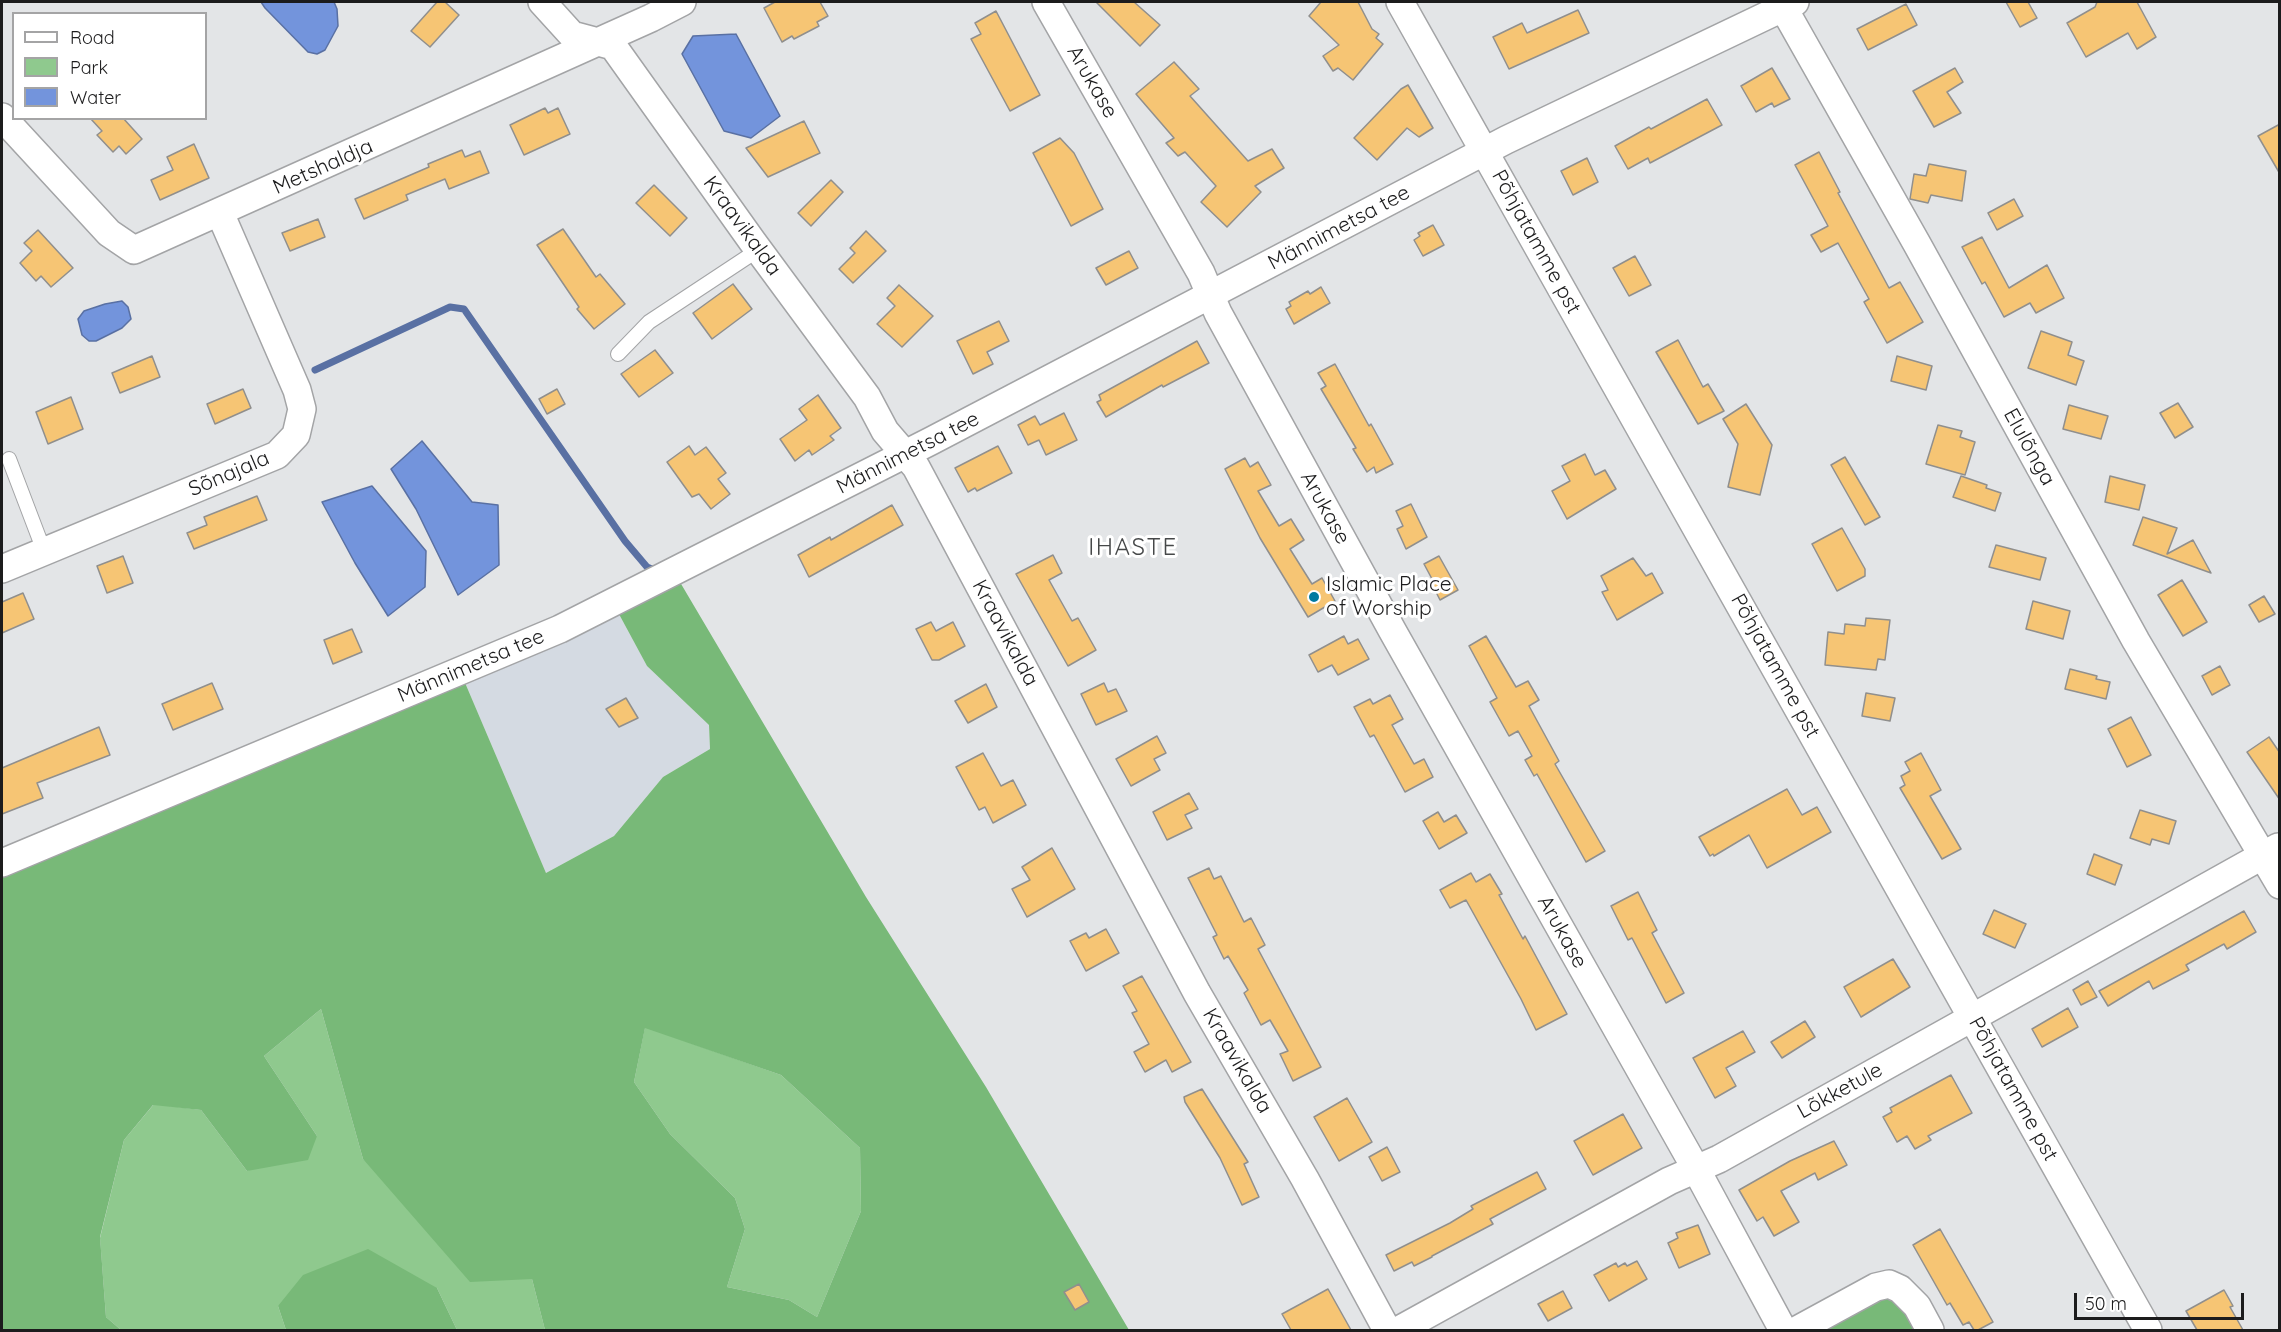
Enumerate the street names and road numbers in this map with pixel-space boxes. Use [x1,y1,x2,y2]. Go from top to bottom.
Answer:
street label: Arukase [1061,41,1123,123]
street label: Metshaldja [269,134,377,200]
street label: Põhjatamme pst [1486,165,1586,319]
street label: Kraavikalda [697,171,787,281]
street label: Männimetsa tee [1264,180,1414,276]
street label: Elulõnga [1998,404,2060,490]
street label: Männimetsa tee [832,406,984,500]
street label: Sõnajala [185,446,273,502]
street label: Arukase [1295,467,1355,549]
street label: Kraavikalda [966,576,1044,690]
street label: Põhjatamme pst [1725,589,1825,743]
street label: Männimetsa tee [394,624,548,708]
street label: Arukase [1532,891,1592,973]
street label: Kraavikalda [1197,1004,1277,1118]
street label: Põhjatamme pst [1963,1012,2063,1166]
street label: Lõkketule [1793,1057,1887,1125]

